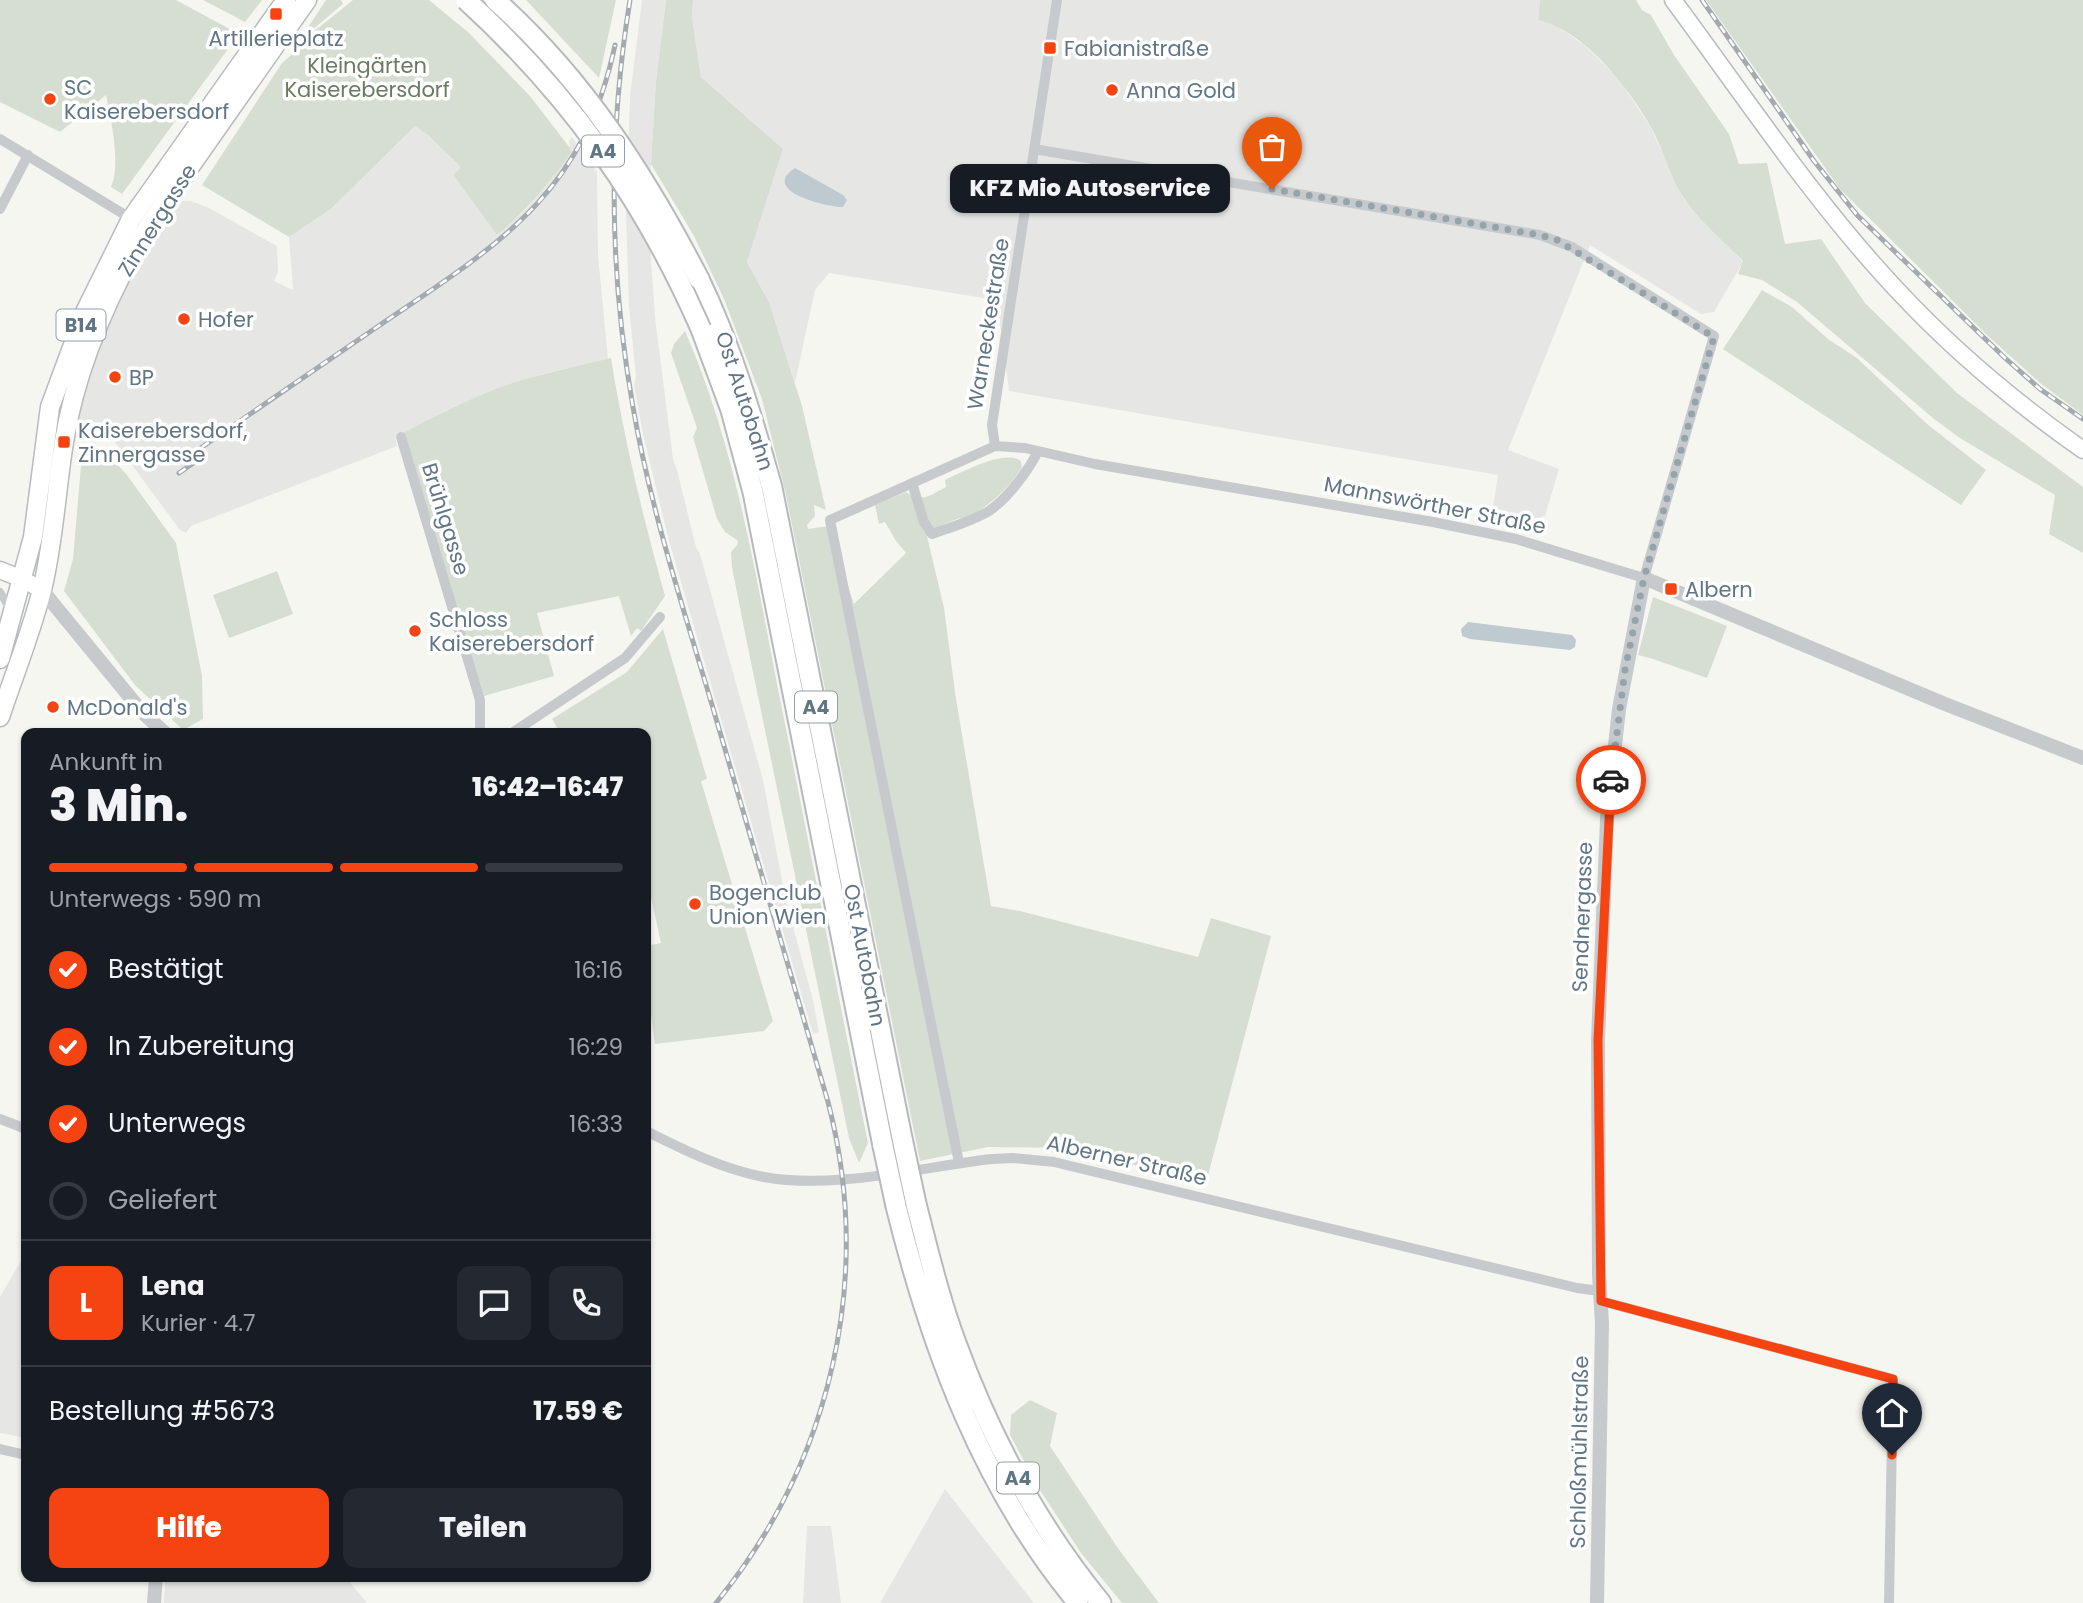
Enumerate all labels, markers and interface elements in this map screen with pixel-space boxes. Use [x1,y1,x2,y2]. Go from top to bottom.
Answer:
marker: Artillerieplatz [268,6,284,22]
place label: Artillerieplatz [209,24,343,53]
place label: Fabianistraße [1064,34,1209,63]
marker: Fabianistraße [1042,40,1058,56]
park label: Kleingärten Kaiserebersdorf [284,51,450,104]
place label: SC Kaiserebersdorf [64,73,229,126]
place label: Anna Gold [1126,76,1236,105]
marker: Anna Gold [1104,82,1120,98]
marker: SC Kaiserebersdorf [42,91,58,107]
pin [1242,117,1302,189]
icon: bag [1253,128,1291,166]
road number: A4 [582,136,624,167]
street label: Zinnergasse [111,158,203,282]
callout: KFZ Mio Autoservice [950,164,1230,214]
text: KFZ Mio Autoservice [970,172,1210,204]
street label: Warneckestraße [960,236,1016,412]
place label: Hofer [198,305,254,334]
road number: B14 [56,310,106,340]
marker: Hofer [176,311,192,327]
street label: Ost Autobahn [709,328,781,474]
place label: BP [129,363,154,392]
marker: BP [107,369,123,385]
place label: Kaiserebersdorf, Zinnergasse [78,416,247,469]
marker: Kaiserebersdorf, Zinnergasse [56,434,72,450]
street label: Brühlgasse [415,459,477,579]
street label: Mannswörther Straße [1322,469,1548,541]
place label: Albern [1685,575,1753,604]
marker: Albern [1663,581,1679,597]
place label: Schloss Kaiserebersdorf [429,605,594,658]
marker: Schloss Kaiserebersdorf [407,623,423,639]
road number: A4 [795,692,837,722]
place label: McDonald's [67,693,187,722]
marker: McDonald's [45,699,61,715]
courier [1576,745,1646,815]
text: Ankunft in [49,746,163,778]
icon: car [1592,761,1630,799]
text: 16:42–16:47 [472,769,623,805]
text: 3 Min. [49,773,188,837]
street label: Sendnergasse [1565,841,1599,993]
place label: Bogenclub Union Wien [709,878,826,931]
street label: Ost Autobahn [837,881,893,1029]
text: Unterwegs · 590 m [49,883,262,915]
marker: Bogenclub Union Wien [687,896,703,912]
icon: check [49,951,87,989]
text: Bestätigt [108,951,224,987]
text: 16:16 [574,954,623,986]
icon: check [49,1028,87,1066]
text: In Zubereitung [108,1028,295,1064]
text: 16:29 [568,1031,623,1063]
icon: check [49,1105,87,1143]
text: Unterwegs [108,1105,246,1141]
text: 16:33 [569,1108,623,1140]
street label: Alberner Straße [1044,1127,1210,1193]
text: Geliefert [108,1182,217,1218]
button: chat [457,1266,531,1340]
button: phone [549,1266,623,1340]
text: Lena [141,1268,205,1304]
text: L [80,1285,92,1321]
text: Kurier · 4.7 [141,1307,256,1339]
street label: Schloßmühlstraße [1563,1355,1595,1549]
pin [1862,1383,1922,1455]
text: Bestellung #5673 [49,1393,275,1429]
text: 17.59 € [533,1393,623,1429]
icon: home [1873,1394,1911,1432]
road number: A4 [997,1462,1039,1494]
button: Hilfe [49,1488,329,1568]
button: Teilen [343,1488,623,1568]

